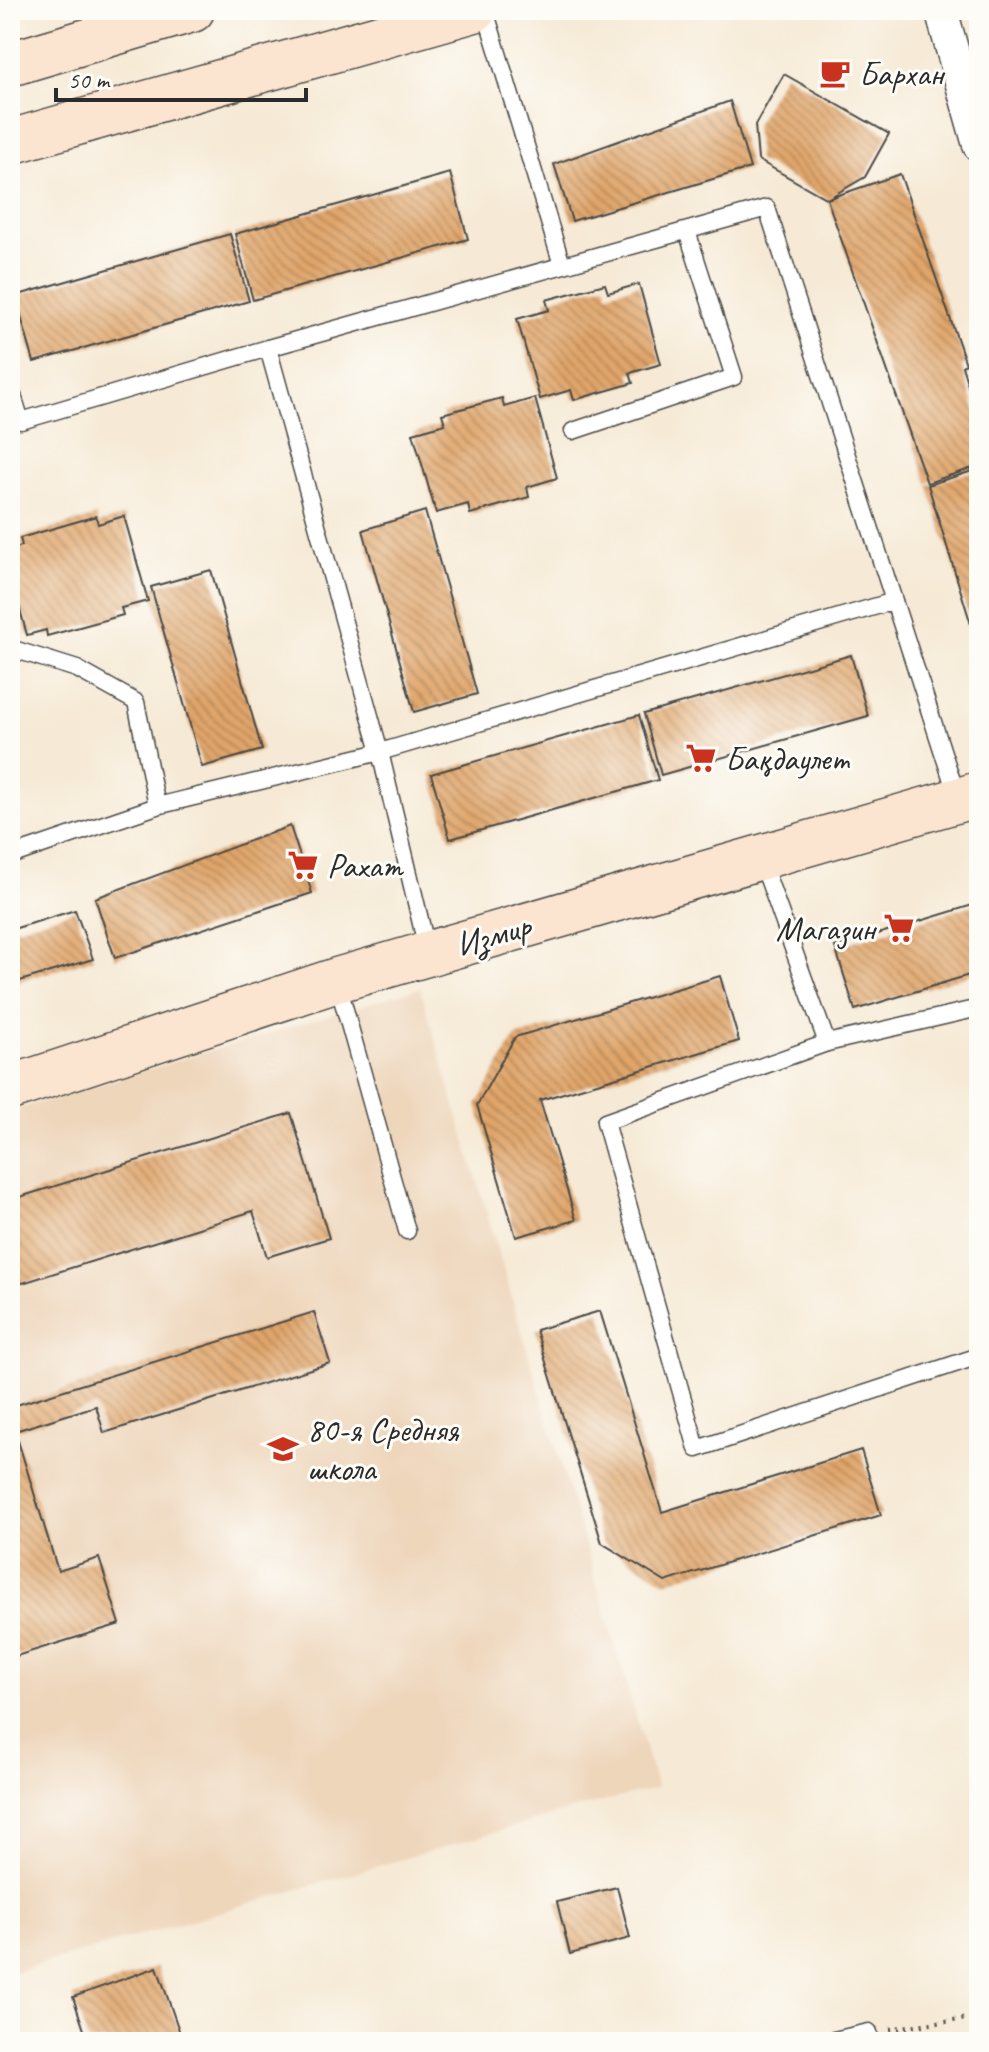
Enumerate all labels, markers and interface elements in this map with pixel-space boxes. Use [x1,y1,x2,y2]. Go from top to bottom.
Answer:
scale bar [56,52,306,102]
place label: Бархан [859,52,946,95]
cafe icon: Бархан [818,56,852,90]
text: 50 m [68,65,111,95]
place label: Бақдаулет [725,737,850,780]
supermarket icon: Бақдаулет [684,741,718,775]
place label: Рахат [327,844,405,887]
supermarket icon: Рахат [286,848,320,882]
street label: Измир [451,903,537,966]
place label: Магазин [776,907,878,950]
supermarket icon: Магазин [882,911,916,945]
place label: 80-я Средняя школа [307,1408,460,1490]
school or university icon: 80-я Средняя школа [266,1432,300,1466]

